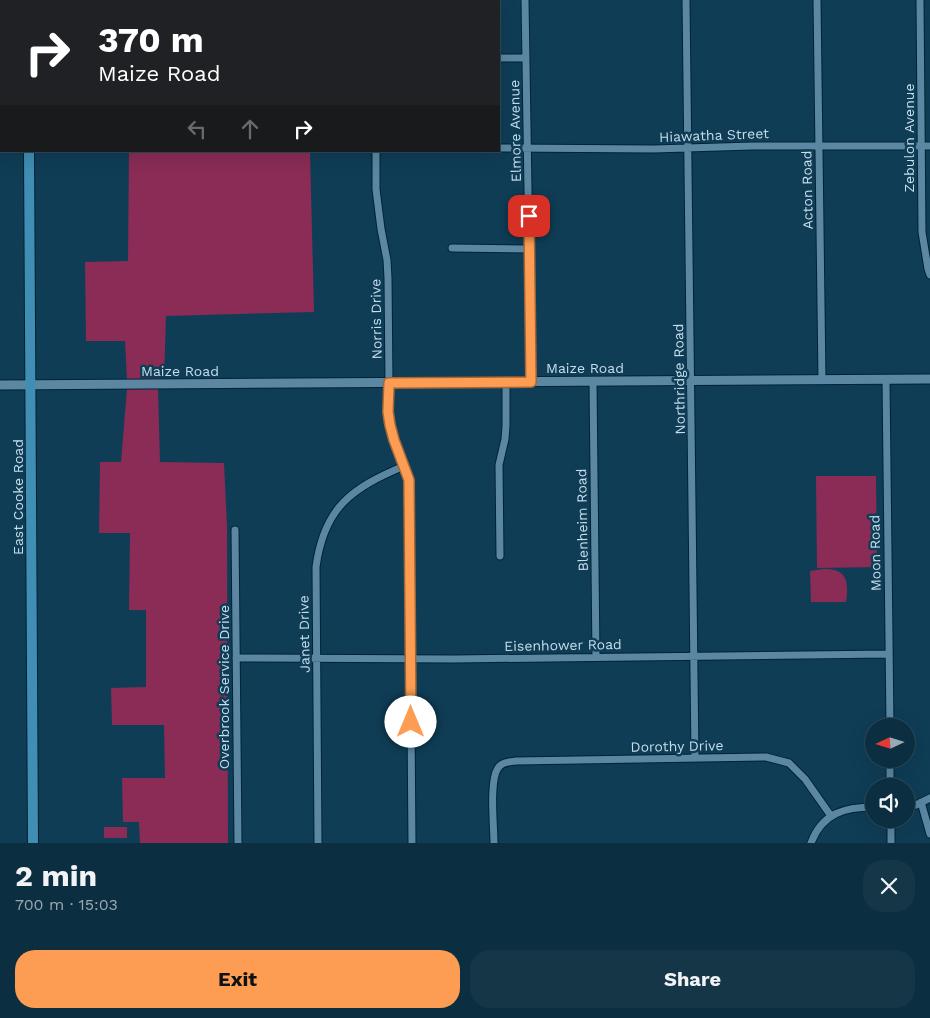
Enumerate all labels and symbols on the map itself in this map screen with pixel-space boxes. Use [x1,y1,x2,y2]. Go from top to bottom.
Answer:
street label: Elmore Avenue [506,80,524,182]
street label: Zebulon Avenue [901,83,917,193]
street label: Hiawatha Street [659,125,769,145]
street label: Acton Road [798,150,816,230]
pin [508,195,550,237]
street label: Norris Drive [367,279,385,359]
street label: Northridge Road [670,323,688,435]
street label: Maize Road [546,360,624,376]
street label: Maize Road [141,363,219,379]
street label: East Cooke Road [10,439,26,555]
street label: Blenheim Road [573,468,591,572]
street label: Moon Road [866,515,884,591]
street label: Janet Drive [295,595,313,673]
street label: Overbrook Service Drive [216,605,232,769]
street label: Eisenhower Road [504,636,622,654]
position arrow [384,695,436,747]
north arrow [865,718,915,768]
street label: Dorothy Drive [630,737,724,755]

